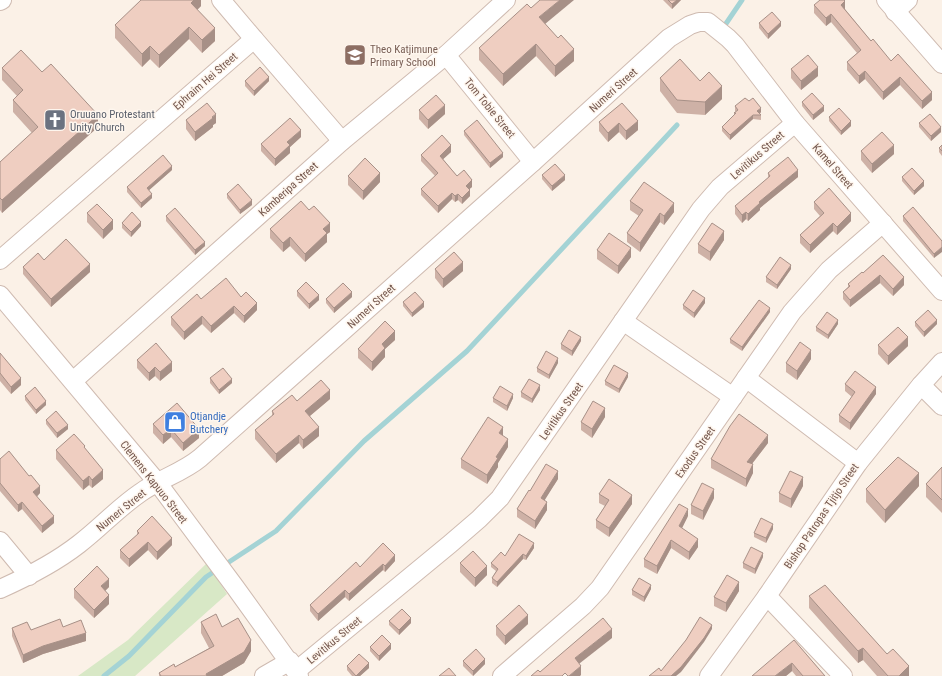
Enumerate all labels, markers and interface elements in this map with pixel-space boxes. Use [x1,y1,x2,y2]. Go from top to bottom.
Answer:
school or university icon: Theo Katjimune Primary School [342,42,368,68]
place label: Theo Katjimune Primary School [370,43,438,69]
street label: Ephraim Hei Street [171,50,240,113]
street label: Numeri Street [587,66,640,115]
street label: Tom Tobie Street [461,76,518,141]
church icon: Oruuano Protestant Unity Church [42,107,68,133]
place label: Oruuano Protestant Unity Church [70,108,155,134]
street label: Levitikus Street [728,129,787,182]
street label: Kamel Street [809,141,856,192]
street label: Kamberipa Street [256,159,321,219]
street label: Numeri Street [345,282,398,331]
street label: Levitikus Street [537,380,586,442]
shop icon: Otjandje Butchery [162,409,188,435]
place label: Otjandje Butchery [190,410,229,436]
street label: Exodus Street [673,424,718,481]
street label: Clemens Kapuuo Street [117,438,190,526]
street label: Bishop Patropas Tjitjo Street [781,461,861,571]
street label: Numeri Street [94,487,149,534]
street label: Levitikus Street [305,614,364,667]

